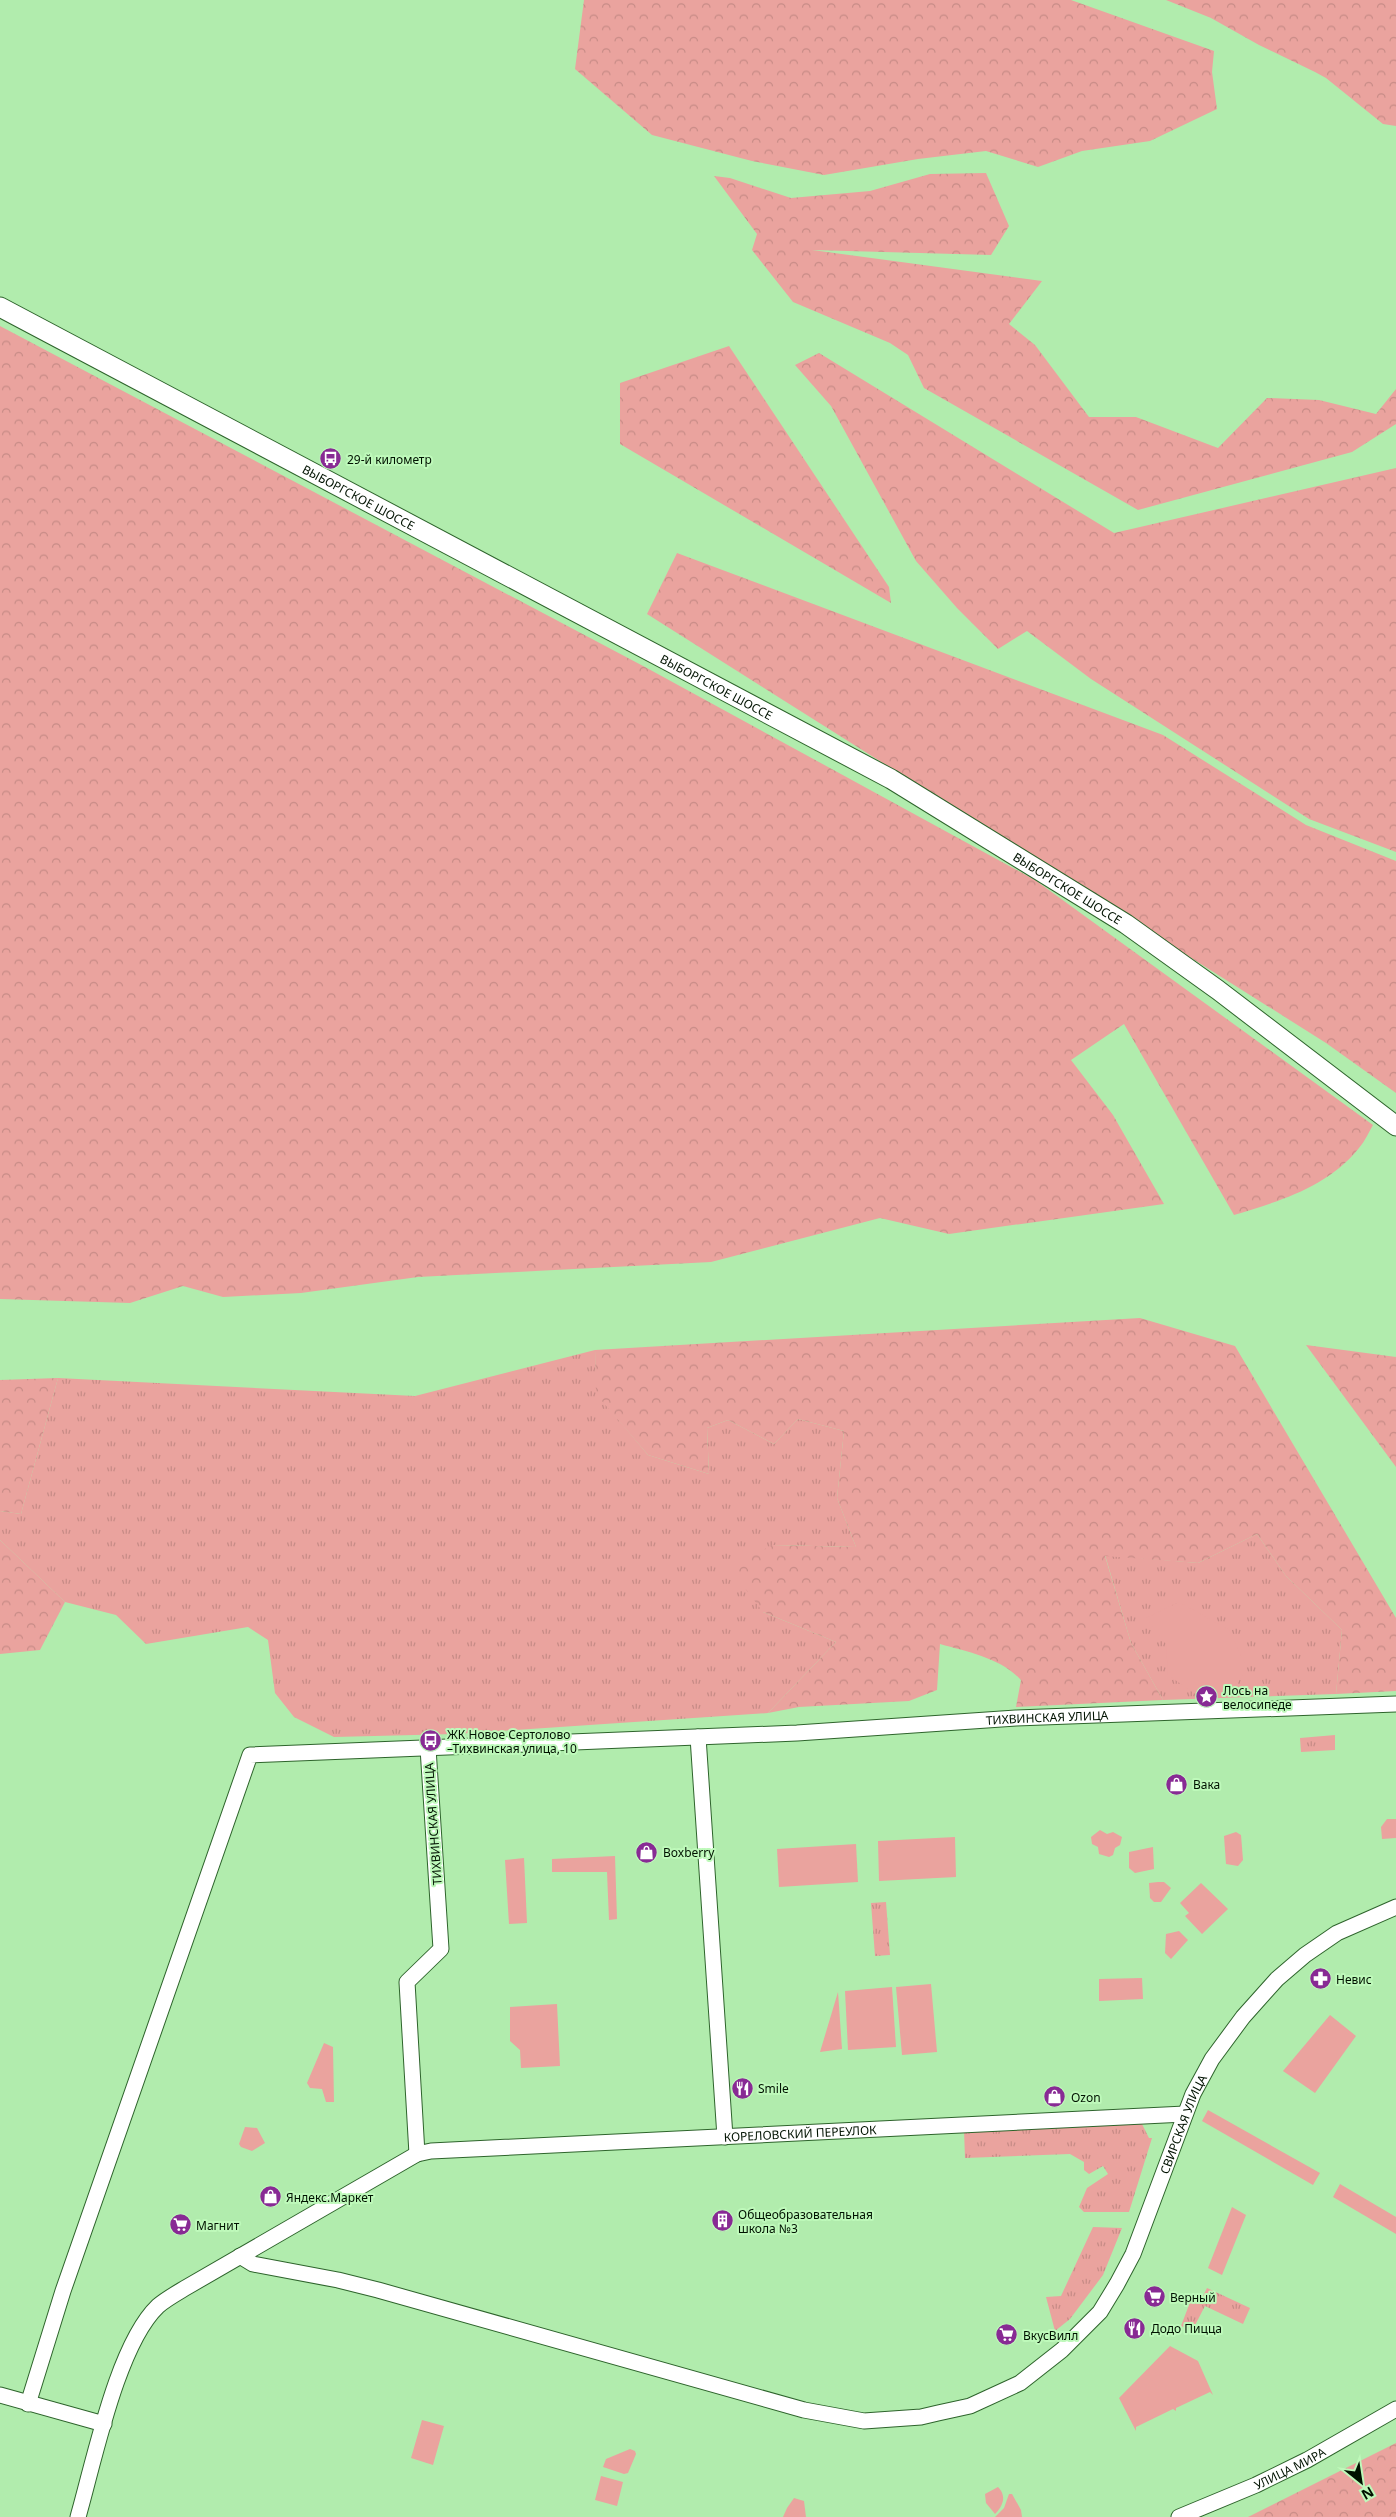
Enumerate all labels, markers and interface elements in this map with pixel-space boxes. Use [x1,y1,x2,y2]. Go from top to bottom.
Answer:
bus stop icon: 29-й километр [319,447,343,471]
place label: 29-й километр [347,451,432,468]
street label: ВЫБОРГСКОЕ ШОССЕ [300,460,418,534]
street label: ВЫБОРГСКОЕ ШОССЕ [657,650,776,723]
street label: ВЫБОРГСКОЕ ШОССЕ [1010,848,1125,928]
place label: Лось на велосипеде [1223,1682,1292,1713]
place icon: Лось на велосипеде [1195,1685,1219,1709]
street label: ТИХВИНСКАЯ УЛИЦА [985,1706,1109,1729]
place label: ЖК Новое Сертолово –Тихвинская улица, 10 [447,1726,577,1757]
bus stop icon: ЖК Новое Сертолово –Тихвинская улица, 10 [419,1729,443,1753]
street label: ТИХВИНСКАЯ УЛИЦА [420,1762,446,1886]
shop icon: Вака [1165,1772,1189,1796]
place label: Вака [1193,1776,1220,1793]
shop icon: Boxberry [635,1840,659,1864]
place label: Boxberry [663,1844,715,1861]
pharmacy icon: Невис [1308,1967,1332,1991]
place label: Невис [1336,1971,1372,1988]
street label: СВИРСКАЯ УЛИЦА [1155,2071,1211,2176]
restaurant icon: Smile [730,2076,754,2100]
place label: Smile [758,2080,789,2097]
shop icon: Ozon [1043,2085,1067,2109]
place label: Ozon [1071,2089,1101,2106]
street label: КОРЕЛОВСКИЙ ПЕРЕУЛОК [723,2121,877,2145]
shop icon: Яндекс.Маркет [258,2185,282,2209]
place label: Яндекс.Маркет [286,2189,374,2206]
place label: Общеобразовательная школа №3 [738,2206,873,2237]
building icon: Общеобразовательная школа №3 [710,2209,734,2233]
supermarket icon: Магнит [168,2213,192,2237]
place label: Магнит [196,2217,240,2234]
supermarket icon: Верный [1142,2285,1166,2309]
place label: Верный [1170,2289,1216,2306]
restaurant icon: Додо Пицца [1123,2316,1147,2340]
place label: Додо Пицца [1151,2320,1222,2337]
supermarket icon: ВкусВилл [995,2323,1019,2347]
place label: ВкусВилл [1023,2327,1078,2344]
street label: УЛИЦА МИРА [1251,2443,1329,2493]
north arrow [1336,2457,1386,2507]
text: N [1358,2483,1377,2505]

